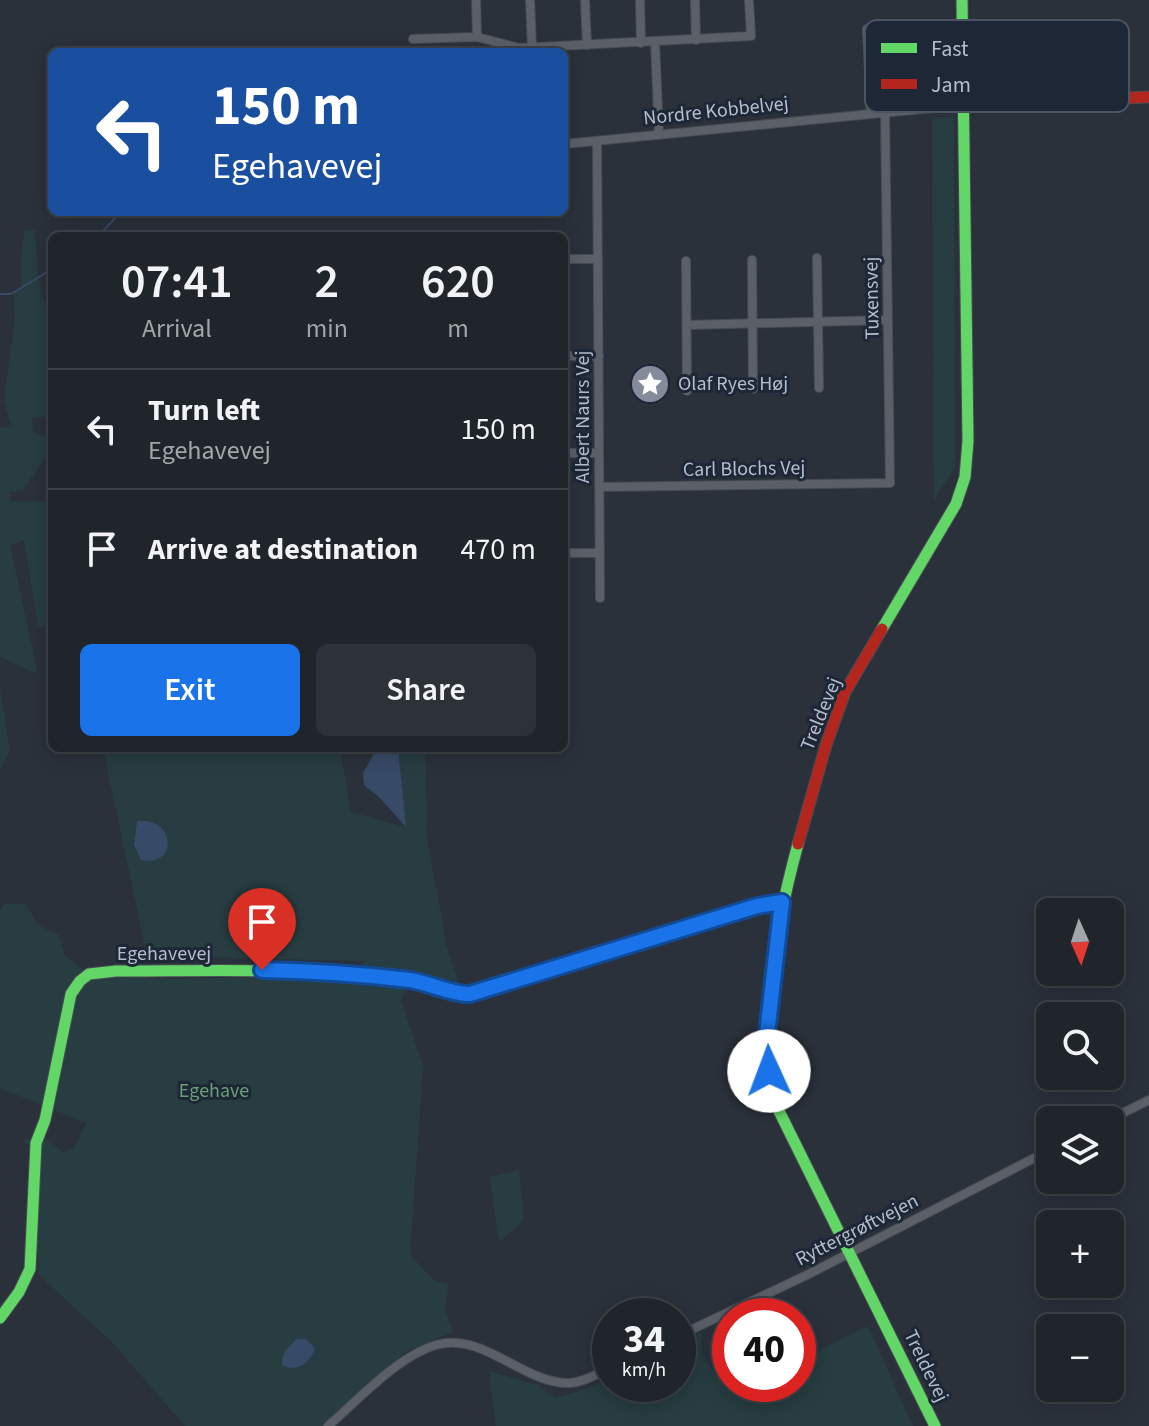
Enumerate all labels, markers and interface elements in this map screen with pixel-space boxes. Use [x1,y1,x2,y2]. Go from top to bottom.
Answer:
legend [865,20,1129,112]
text: Fast [931,33,969,65]
text: 150 m [212,67,360,146]
text: Jam [931,69,971,101]
icon: left [80,80,184,184]
street label: Nordre Kobbelvej [642,89,790,133]
text: Egehavevej [212,141,382,192]
text: 07:41 [121,248,233,316]
text: 2 [315,248,339,316]
text: 620 [421,248,495,316]
street label: Tuxensvej [857,256,887,340]
text: Arrival [142,310,212,347]
text: min [306,310,348,347]
text: m [447,310,469,347]
street label: Albert Naurs Vej [569,351,597,483]
place icon: Olaf Ryes Høj [629,363,671,405]
place label: Olaf Ryes Høj [678,370,788,398]
text: Turn left [148,389,260,432]
icon: left [80,407,124,451]
text: 150 m [460,408,536,451]
text: Egehavevej [148,432,271,469]
street label: Carl Blochs Vej [683,454,805,484]
icon: arrive [80,527,124,571]
text: Arrive at destination [148,528,418,571]
text: 470 m [460,528,536,571]
button: Exit [80,644,300,736]
button: Share [316,644,536,736]
street label: Treldevej [794,673,848,755]
pin [228,888,296,970]
north arrow [1036,898,1124,986]
map controls [1036,898,1124,1402]
icon: arrive [240,900,284,944]
street label: Egehavevej [117,940,211,968]
button: search [1036,1002,1124,1090]
position arrow [727,1029,811,1113]
park label: Egehave [179,1077,249,1105]
button: layers [1036,1106,1124,1194]
street label: Ryttergrøftvejen [791,1187,923,1273]
button: + [1036,1210,1124,1298]
speed limit sign: 40 [712,1298,816,1402]
text: 34 [623,1311,665,1368]
button: − [1036,1314,1124,1402]
street label: Treldevej [897,1325,955,1407]
text: km/h [622,1356,666,1384]

